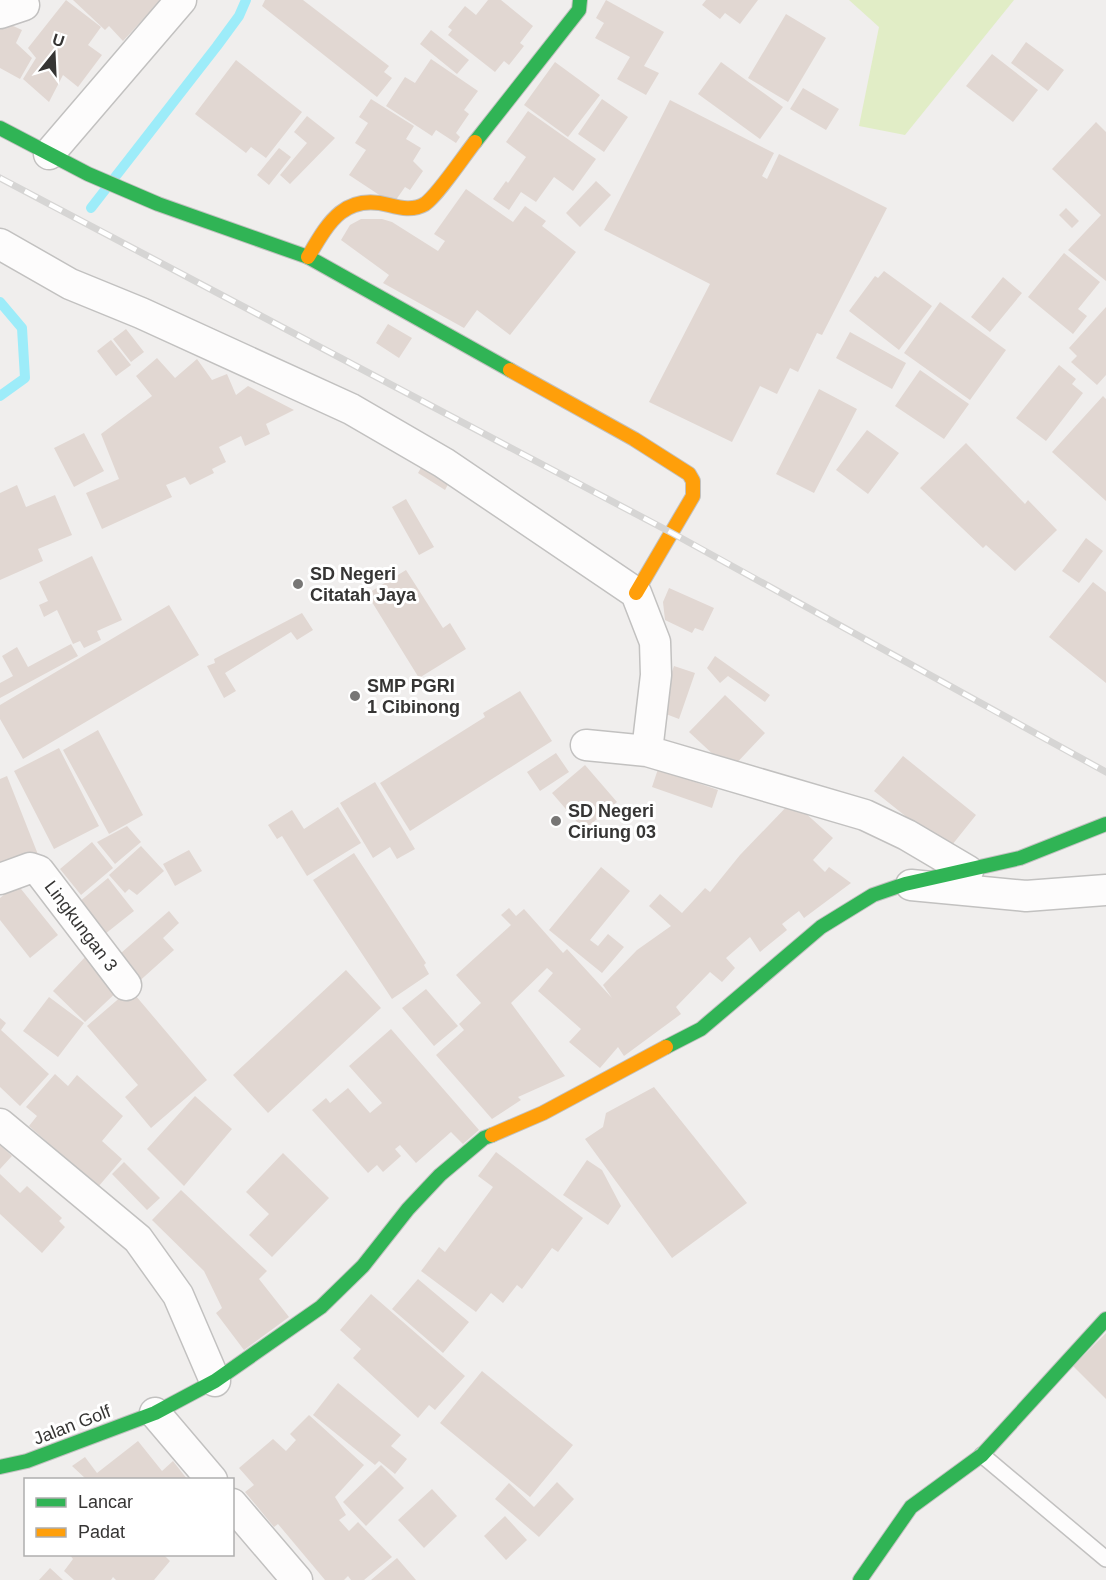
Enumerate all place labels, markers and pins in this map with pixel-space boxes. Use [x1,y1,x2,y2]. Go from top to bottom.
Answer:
place label: SD Negeri Citatah Jaya [310,564,417,605]
marker: SD Negeri Citatah Jaya [291,577,305,591]
place label: SMP PGRI 1 Cibinong [367,676,460,717]
marker: SMP PGRI 1 Cibinong [348,689,362,703]
place label: SD Negeri Ciriung 03 [568,801,656,842]
marker: SD Negeri Ciriung 03 [549,814,563,828]

